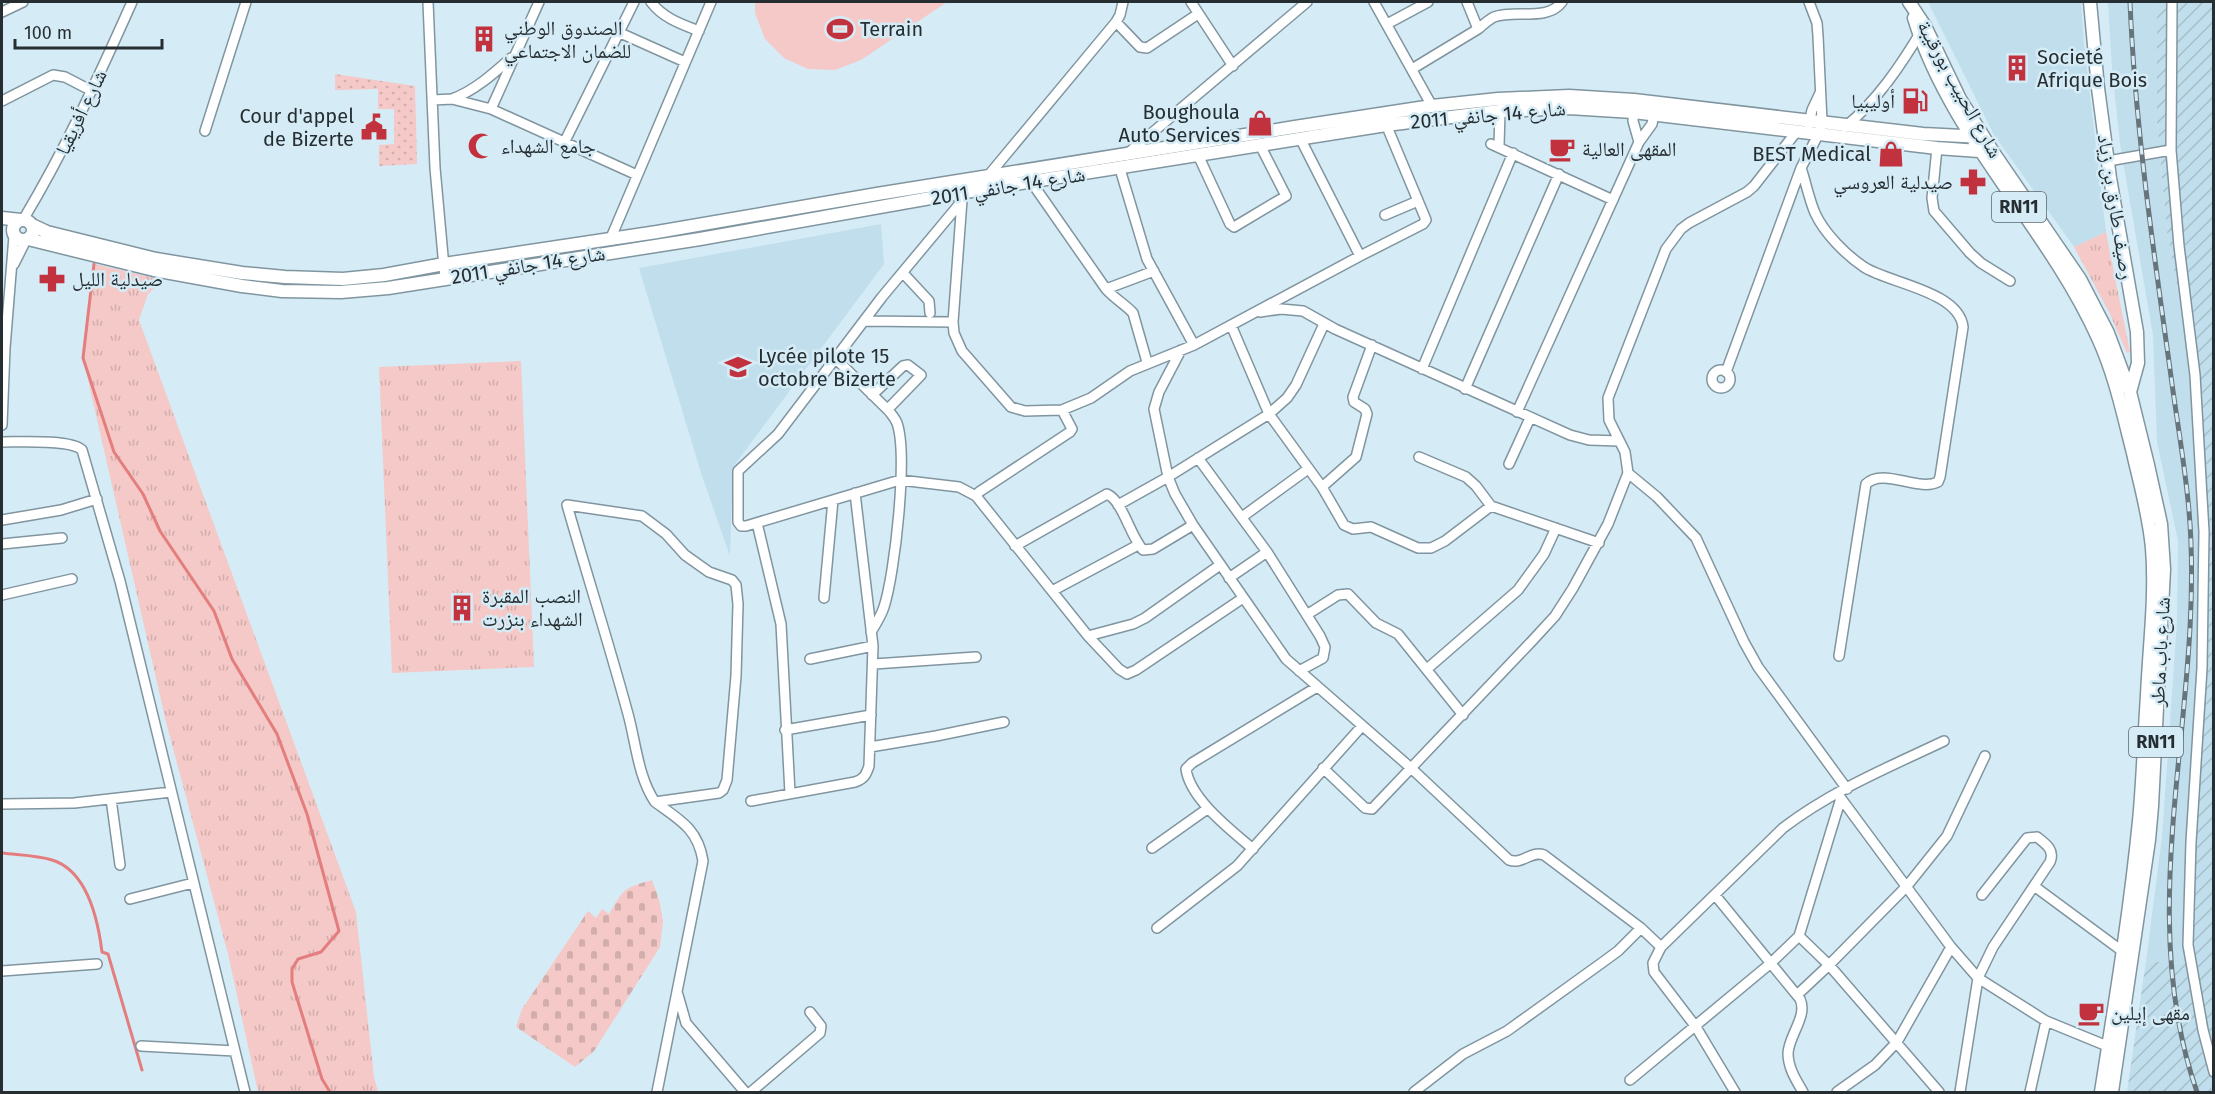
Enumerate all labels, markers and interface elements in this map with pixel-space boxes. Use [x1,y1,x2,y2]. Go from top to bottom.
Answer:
scale bar [15,12,162,50]
sports icon: Terrain [825,14,855,44]
place label: الصندوق الوطني للضمان الاجتماعي [504,16,631,67]
street label: شارع الحبيب بورقيبة [1911,16,2008,162]
place label: Terrain [860,17,923,41]
text: 100 m [24,22,72,44]
building icon: الصندوق الوطني للضمان الاجتماعي [469,24,499,54]
place label: Societé Afrique Bois [2037,45,2147,92]
building icon: Societé Afrique Bois [2002,53,2032,83]
street label: شارع أفريقيا [50,66,113,159]
fuel station icon: أوليبيا [1900,86,1930,116]
place label: أوليبيا [1851,89,1895,113]
street label: شارع 14 جانفي 2011 [1409,96,1567,138]
place label: Boughoula Auto Services [1119,100,1240,147]
place label: Cour d'appel de Bizerte [239,104,354,151]
shop icon: Boughoula Auto Services [1245,108,1275,138]
public building icon: Cour d'appel de Bizerte [359,112,389,142]
mosque icon: جامع الشهداء [466,131,496,161]
street label: رصيف طارق بن زياد [2093,133,2139,281]
place label: جامع الشهداء [501,134,596,159]
cafe icon: المقهى العالية [1547,134,1577,164]
place label: المقهى العالية [1582,137,1676,161]
shop icon: BEST Medical [1876,139,1906,169]
place label: BEST Medical [1752,142,1871,166]
street label: شارع 14 جانفي 2011 [929,162,1087,214]
pharmacy icon: صيدلية العروسي [1958,167,1988,197]
place label: صيدلية العروسي [1833,170,1953,198]
road number: RN11 [1992,192,2046,222]
street label: شارع 14 جانفي 2011 [449,241,607,293]
pharmacy icon: صيدلية الليل [37,264,67,294]
place label: صيدلية الليل [72,267,163,291]
place label: Lycée pilote 15 octobre Bizerte [758,344,896,391]
school or university icon: Lycée pilote 15 octobre Bizerte [723,352,753,382]
place label: النصب المقبرة الشهداء بنزرت [482,584,583,631]
building icon: النصب المقبرة الشهداء بنزرت [447,593,477,623]
street label: شارع باب ماطر [2145,596,2176,709]
road number: RN11 [2129,727,2183,757]
cafe icon: مقهى إيلين [2076,998,2106,1028]
place label: مقهى إيلين [2111,1001,2190,1027]

